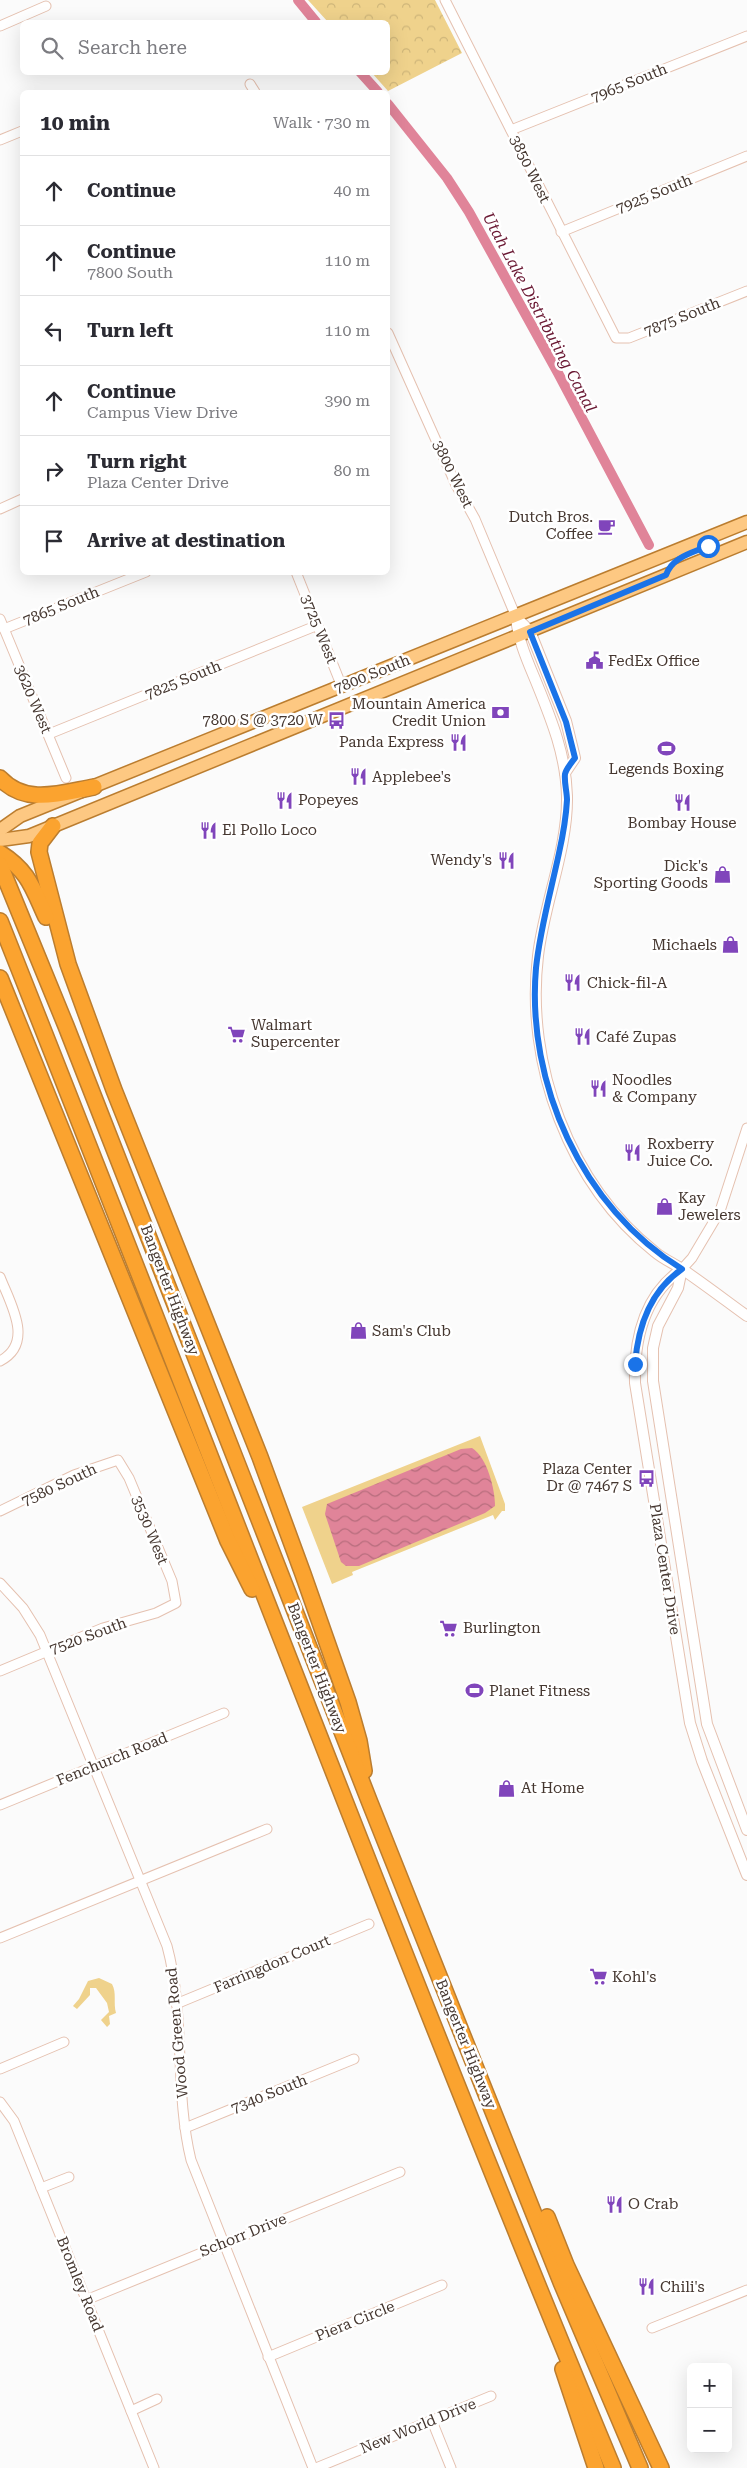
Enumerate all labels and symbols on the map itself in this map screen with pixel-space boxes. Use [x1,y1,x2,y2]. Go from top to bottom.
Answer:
street label: 7965 South [588,59,670,106]
street label: 3850 West [506,132,554,206]
street label: 7925 South [613,170,695,217]
water label: Utah Lake Distributing Canal [479,209,600,416]
street label: 7875 South [641,293,723,340]
street label: 3800 West [429,437,477,511]
place label: Dutch Bros. Coffee [508,508,593,543]
cafe icon: Dutch Bros. Coffee [597,516,617,536]
route start [697,535,720,558]
street label: 7865 South [20,582,102,629]
street label: 3725 West [297,592,341,667]
street label: 7800 South [331,650,413,697]
public building icon: FedEx Office [584,651,604,671]
place label: FedEx Office [608,652,700,670]
street label: 7825 South [142,656,224,703]
street label: 3620 West [10,662,56,736]
place label: Mountain America Credit Union [352,695,486,730]
bank icon: Mountain America Credit Union [490,703,510,723]
bus stop icon: 7800 S @ 3720 W [327,710,347,730]
place label: 7800 S @ 3720 W [202,711,324,729]
restaurant icon: Panda Express [448,732,468,752]
place label: Panda Express [339,733,444,751]
sports icon: Legends Boxing [656,738,676,758]
place label: Legends Boxing [609,760,724,778]
restaurant icon: Applebee's [348,767,368,787]
place label: Applebee's [372,768,451,786]
restaurant icon: Popeyes [274,790,294,810]
place label: Popeyes [298,791,358,809]
restaurant icon: Bombay House [672,792,692,812]
place label: Bombay House [628,814,736,832]
restaurant icon: El Pollo Loco [198,820,218,840]
place label: El Pollo Loco [222,821,317,839]
restaurant icon: Wendy's [496,850,516,870]
place label: Wendy's [430,851,492,869]
place label: Dick's Sporting Goods [594,857,708,892]
shop icon: Dick's Sporting Goods [712,865,732,885]
shop icon: Michaels [721,935,741,955]
place label: Michaels [652,936,717,954]
restaurant icon: Chick-fil-A [563,973,583,993]
place label: Chick-fil-A [587,974,668,992]
place label: Walmart Supercenter [251,1016,340,1051]
supermarket icon: Walmart Supercenter [227,1024,247,1044]
restaurant icon: Café Zupas [572,1027,592,1047]
place label: Café Zupas [596,1028,676,1046]
place label: Noodles & Company [612,1071,697,1106]
restaurant icon: Noodles & Company [588,1079,608,1099]
place label: Roxberry Juice Co. [647,1135,714,1170]
restaurant icon: Roxberry Juice Co. [623,1143,643,1163]
place label: Kay Jewelers [678,1189,741,1224]
shop icon: Kay Jewelers [654,1197,674,1217]
street label: Bangerter Highway [137,1222,203,1358]
shop icon: Sam's Club [348,1321,368,1341]
place label: Sam's Club [372,1322,451,1340]
route end [624,1353,647,1376]
street label: 7580 South [19,1460,100,1510]
place label: Plaza Center Dr @ 7467 S [542,1460,632,1495]
bus stop icon: Plaza Center Dr @ 7467 S [636,1468,656,1488]
street label: 3530 West [128,1493,172,1568]
street label: Plaza Center Drive [646,1502,684,1636]
street label: Bangerter Highway [284,1600,350,1736]
street label: 7520 South [47,1614,129,1658]
supermarket icon: Burlington [439,1618,459,1638]
place label: Burlington [463,1619,541,1637]
sports icon: Planet Fitness [465,1681,485,1701]
place label: Planet Fitness [489,1682,590,1700]
street label: Fenchurch Road [54,1728,171,1789]
shop icon: At Home [497,1778,517,1798]
place label: At Home [521,1779,584,1797]
street label: Farringdon Court [211,1931,333,1997]
street label: Wood Green Road [162,1967,192,2099]
supermarket icon: Kohl's [588,1967,608,1987]
place label: Kohl's [612,1968,656,1986]
street label: Bangerter Highway [432,1977,500,2112]
street label: 7340 South [228,2070,310,2117]
restaurant icon: O Crab [604,2194,624,2214]
place label: O Crab [628,2195,678,2213]
street label: Schorr Drive [197,2209,289,2261]
street label: Bromley Road [53,2234,107,2335]
restaurant icon: Chili's [636,2277,656,2297]
place label: Chili's [660,2278,705,2296]
street label: Piera Circle [313,2297,397,2345]
street label: New World Drive [357,2395,479,2457]

